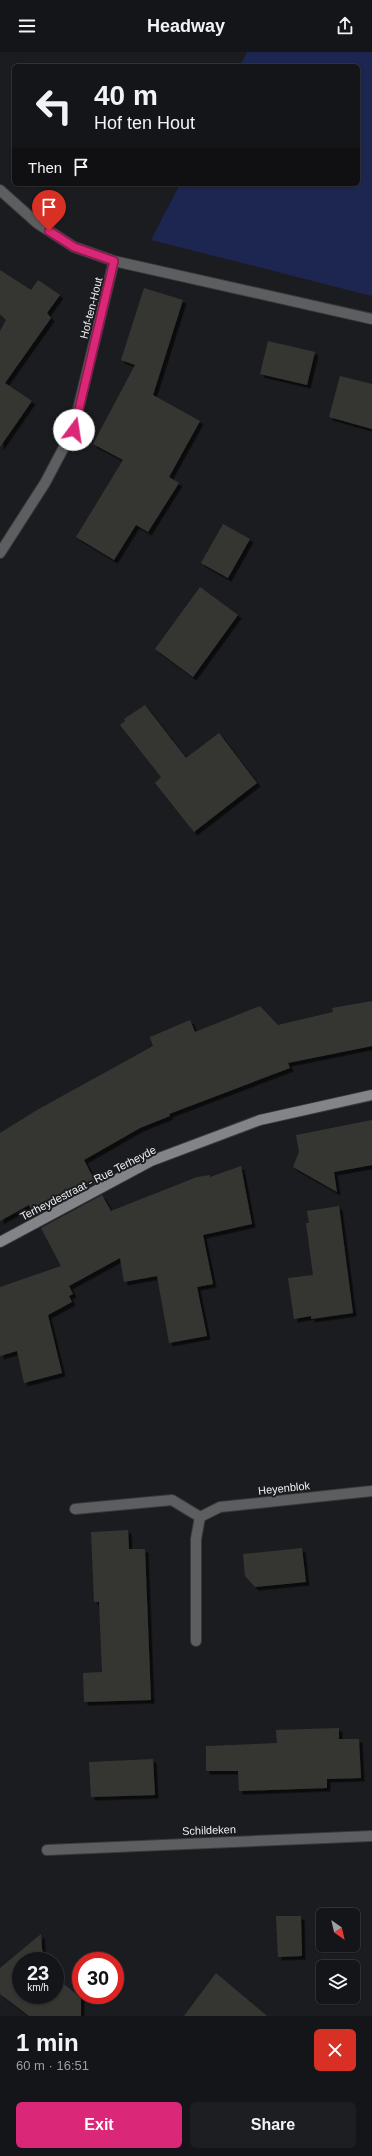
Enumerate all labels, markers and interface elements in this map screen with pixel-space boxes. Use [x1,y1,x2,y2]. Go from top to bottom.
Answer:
icon: menu [16,15,38,37]
icon: share [334,15,356,37]
text: Headway [147,16,225,36]
icon: left [28,80,80,132]
text: 40 m [94,80,158,111]
text: Hof ten Hout [94,113,195,133]
icon: arrive [70,156,92,178]
text: Then [28,159,62,176]
pin [32,190,66,231]
icon: arrive [38,196,60,218]
street label: Hof-ten-Hout [78,276,104,340]
position arrow [53,409,95,451]
street label: Terheydestraat - Rue Terheyde [18,1143,158,1223]
street label: Heyenblok [258,1479,311,1497]
street label: Schildeken [182,1823,236,1837]
north arrow [316,1908,360,1952]
map controls [316,1908,360,2004]
speed limit sign: 30 [72,1952,124,2004]
button: layers [316,1960,360,2004]
text: 23 [27,1962,49,1984]
text: km/h [27,1982,49,1993]
text: 1 min [16,2029,79,2056]
button: close [314,2029,356,2071]
text: 60 m · 16:51 [16,2058,89,2073]
button: Exit [16,2102,182,2148]
button: Share [190,2102,356,2148]

